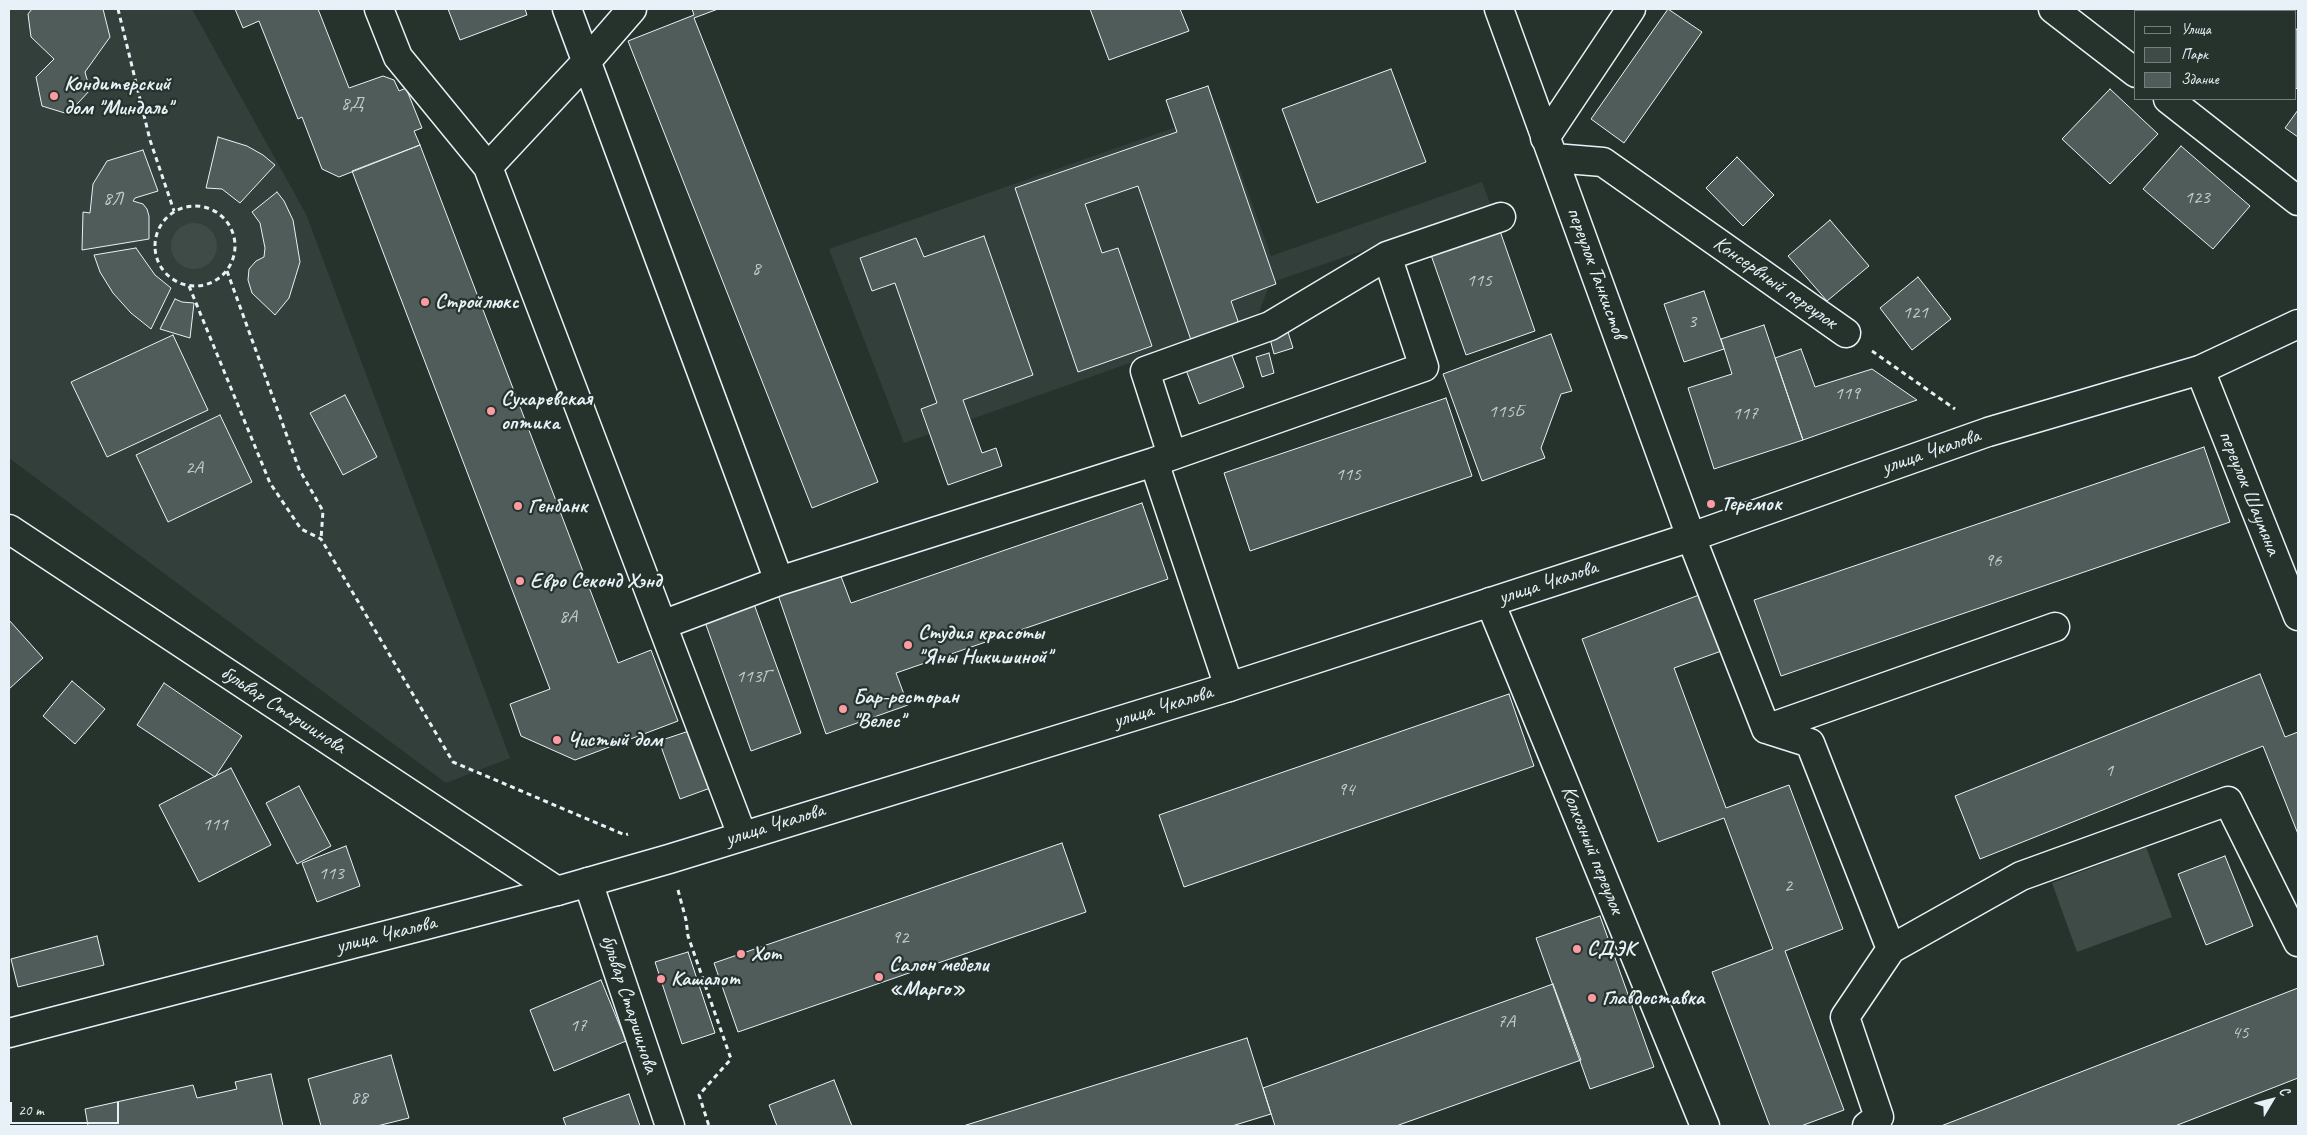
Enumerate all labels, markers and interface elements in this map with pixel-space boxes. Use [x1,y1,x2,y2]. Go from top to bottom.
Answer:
legend [2134,10,2297,100]
text: Улица [2181,20,2211,39]
text: Парк [2181,45,2208,64]
text: Здание [2181,70,2219,89]
place label: Кондитерский дом "Миндаль" [64,71,172,121]
marker: Кондитерский дом "Миндаль" [48,90,60,102]
house number: 8Д [341,93,363,115]
house number: 123 [2184,187,2210,209]
house number: 8Л [103,188,123,210]
street label: переулок Танкистов [1561,204,1631,342]
street label: Консервный переулок [1708,231,1842,335]
house number: 8 [752,258,760,280]
house number: 115 [1466,270,1492,292]
place label: Стройлюкс [435,289,519,315]
marker: Стройлюкс [419,296,431,308]
house number: 121 [1902,302,1928,324]
house number: 3 [1688,311,1696,333]
house number: 119 [1834,383,1860,405]
place label: Сухаревская оптика [501,386,592,436]
house number: 115Б [1488,401,1524,423]
house number: 117 [1732,403,1758,425]
marker: Сухаревская оптика [485,405,497,417]
street label: улица Чкалова [1878,423,1984,481]
street label: переулок Шаумяна [2213,427,2285,559]
house number: 2А [185,457,203,479]
house number: 115 [1335,464,1361,486]
place label: Теремок [1721,491,1782,517]
place label: Генбанк [528,493,587,519]
marker: Теремок [1705,498,1717,510]
marker: Генбанк [512,500,524,512]
house number: 96 [1984,550,2002,572]
street label: улица Чкалова [1495,555,1601,611]
place label: Евро Секонд Хэнд [530,568,661,594]
marker: Евро Секонд Хэнд [514,575,526,587]
house number: 8А [559,606,577,628]
place label: Студия красоты "Яны Никишиной" [918,620,1051,670]
marker: Студия красоты "Яны Никишиной" [902,639,914,651]
street label: бульвар Старшинова [216,660,350,760]
house number: 113Г [736,666,770,688]
street label: улица Чкалова [1110,680,1216,734]
place label: Бар-ресторан "Велес" [853,684,959,734]
marker: Бар-ресторан "Велес" [837,703,849,715]
place label: Чистый дом [567,727,662,753]
marker: Чистый дом [551,734,563,746]
house number: 1 [2105,760,2113,782]
house number: 94 [1337,779,1355,801]
street label: Колхозный переулок [1555,782,1629,918]
street label: улица Чкалова [722,798,828,852]
house number: 111 [202,814,228,836]
house number: 113 [318,863,344,885]
house number: 2 [1784,875,1792,897]
street label: улица Чкалова [333,910,439,960]
house number: 92 [891,927,909,949]
street label: бульвар Старшинова [595,932,663,1076]
place label: СДЭК [1587,936,1635,962]
place label: Хот [751,941,781,967]
marker: СДЭК [1571,943,1583,955]
marker: Хот [735,948,747,960]
place label: Салон мебели «Марго» [889,952,989,1002]
place label: Кашалот [671,966,740,992]
marker: Салон мебели «Марго» [873,971,885,983]
marker: Кашалот [655,973,667,985]
place label: Главдоставка [1602,985,1704,1011]
marker: Главдоставка [1586,992,1598,1004]
house number: 7А [1497,1011,1515,1033]
house number: 17 [569,1015,587,1037]
house number: 45 [2231,1022,2249,1044]
north arrow [2247,1075,2297,1125]
text: С [2276,1083,2293,1099]
house number: 88 [350,1087,368,1109]
scale bar [12,1092,121,1124]
text: 20 m [18,1101,44,1120]

